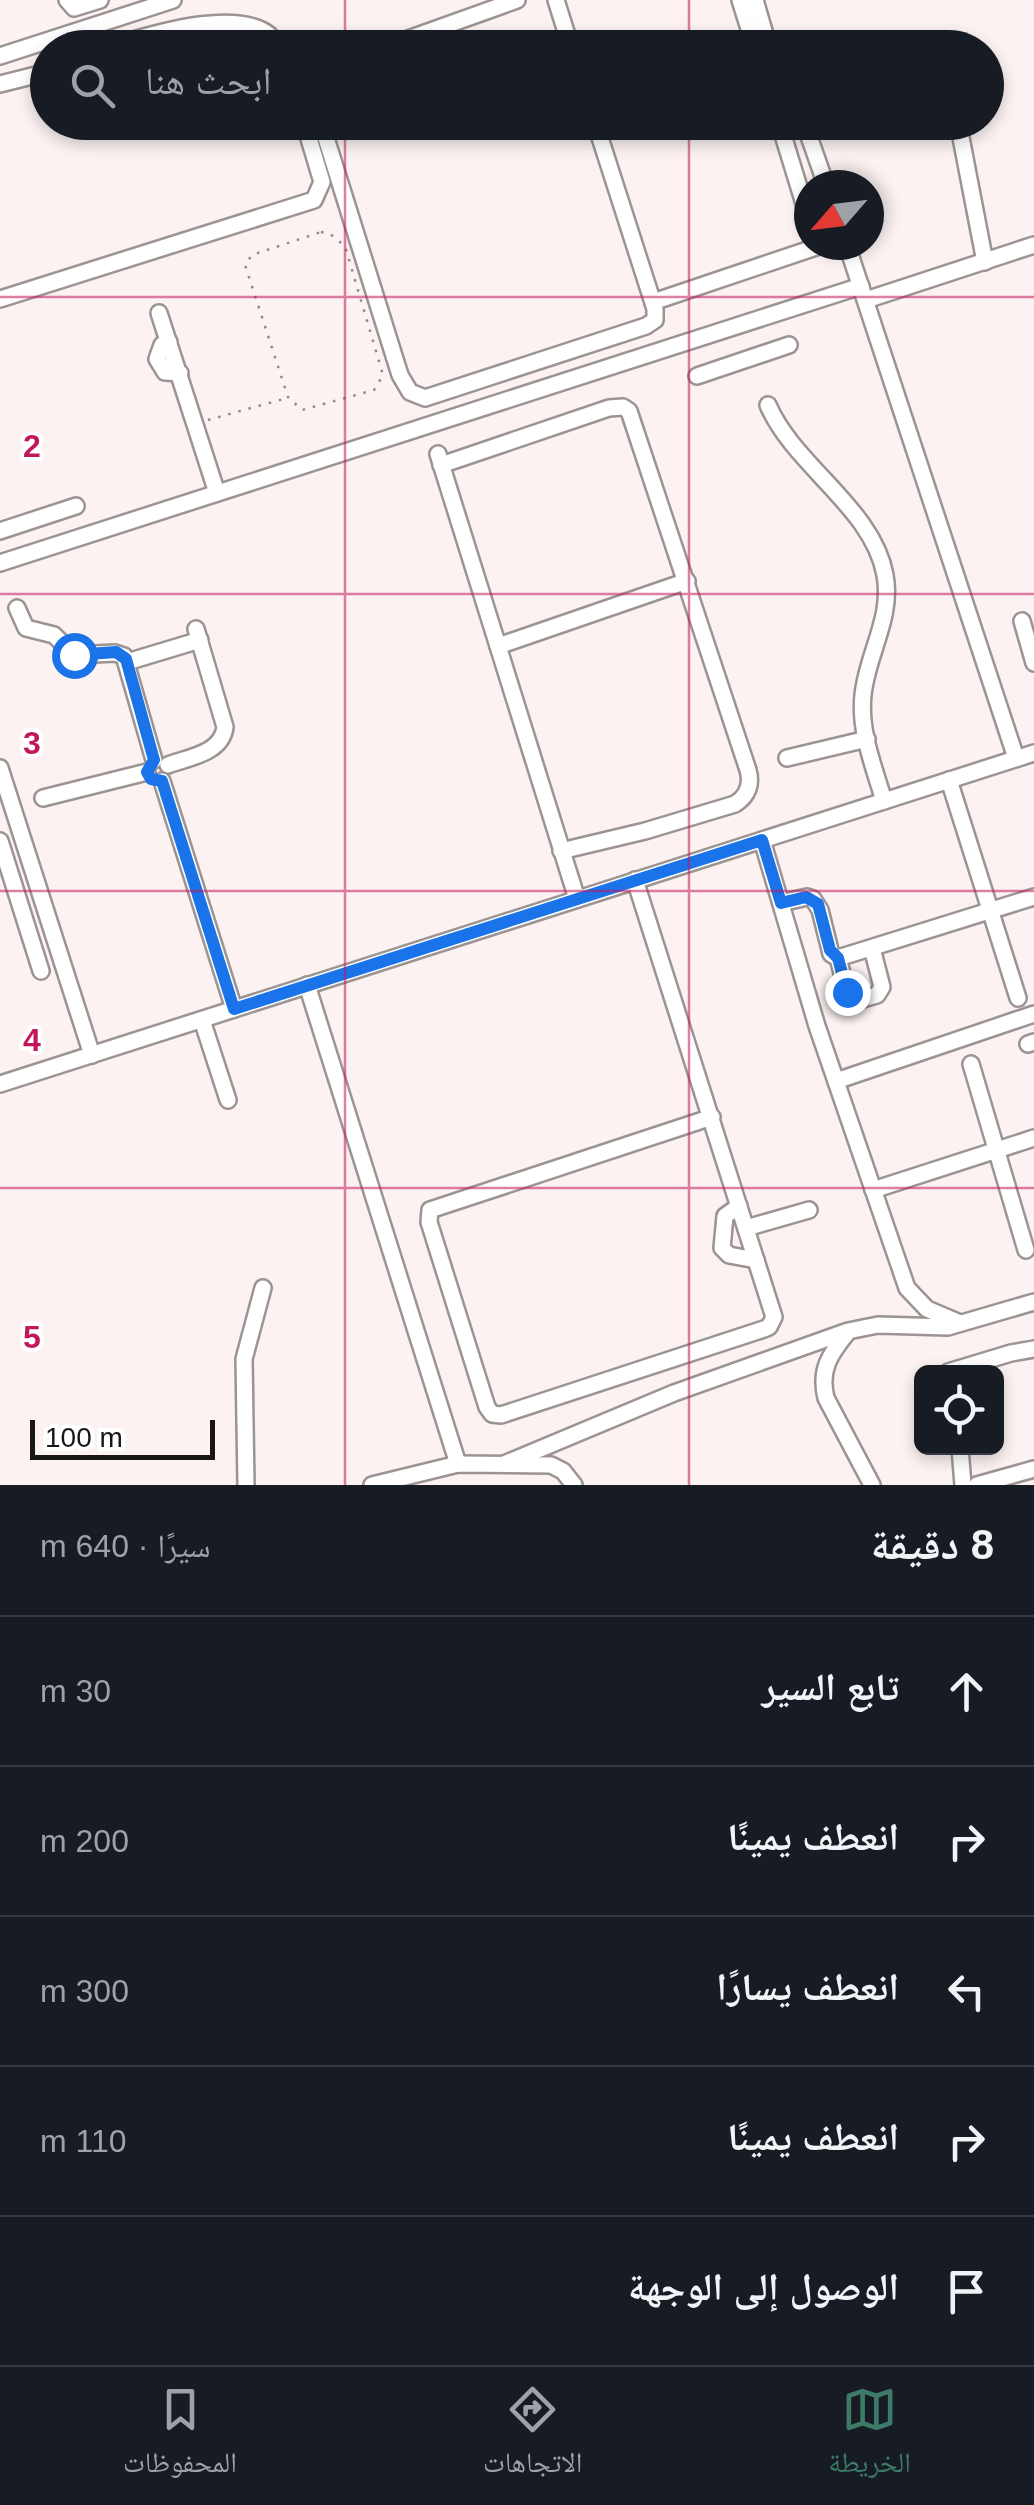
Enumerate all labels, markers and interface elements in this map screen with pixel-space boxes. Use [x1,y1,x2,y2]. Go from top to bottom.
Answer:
search box [30,30,1004,140]
icon: search [65,58,120,113]
text: ابحث هنا [145,60,271,102]
north arrow [794,170,884,260]
text: 2 [23,428,41,464]
route start [52,633,98,679]
text: 3 [23,725,41,761]
route end [825,970,871,1016]
text: 4 [23,1022,41,1058]
text: 5 [23,1319,41,1355]
map controls [914,1365,1004,1455]
button: locate [914,1365,1004,1455]
scale bar [30,1415,215,1460]
text: 100 m [45,1422,123,1453]
text: 8 دقيقة [871,1521,994,1568]
text: سيرًا · 640 m [40,1528,211,1564]
icon: ahead [939,1664,994,1719]
text: تابع السير [762,1666,899,1708]
text: 30 m [40,1673,111,1709]
icon: right [939,1814,994,1869]
text: انعطف يمينًا [727,1816,899,1858]
text: 200 m [40,1823,129,1859]
icon: left [939,1964,994,2019]
text: انعطف يسارًا [716,1966,899,2008]
text: 300 m [40,1973,129,2009]
icon: right [939,2114,994,2169]
text: انعطف يمينًا [727,2116,899,2158]
text: 110 m [40,2123,127,2159]
icon: arrive [939,2264,994,2319]
text: الوصول إلى الوجهة [628,2266,899,2308]
tab: المحفوظات [123,2382,237,2490]
tab: الاتجاهات [483,2382,582,2490]
tab: الخريطة [829,2382,911,2490]

